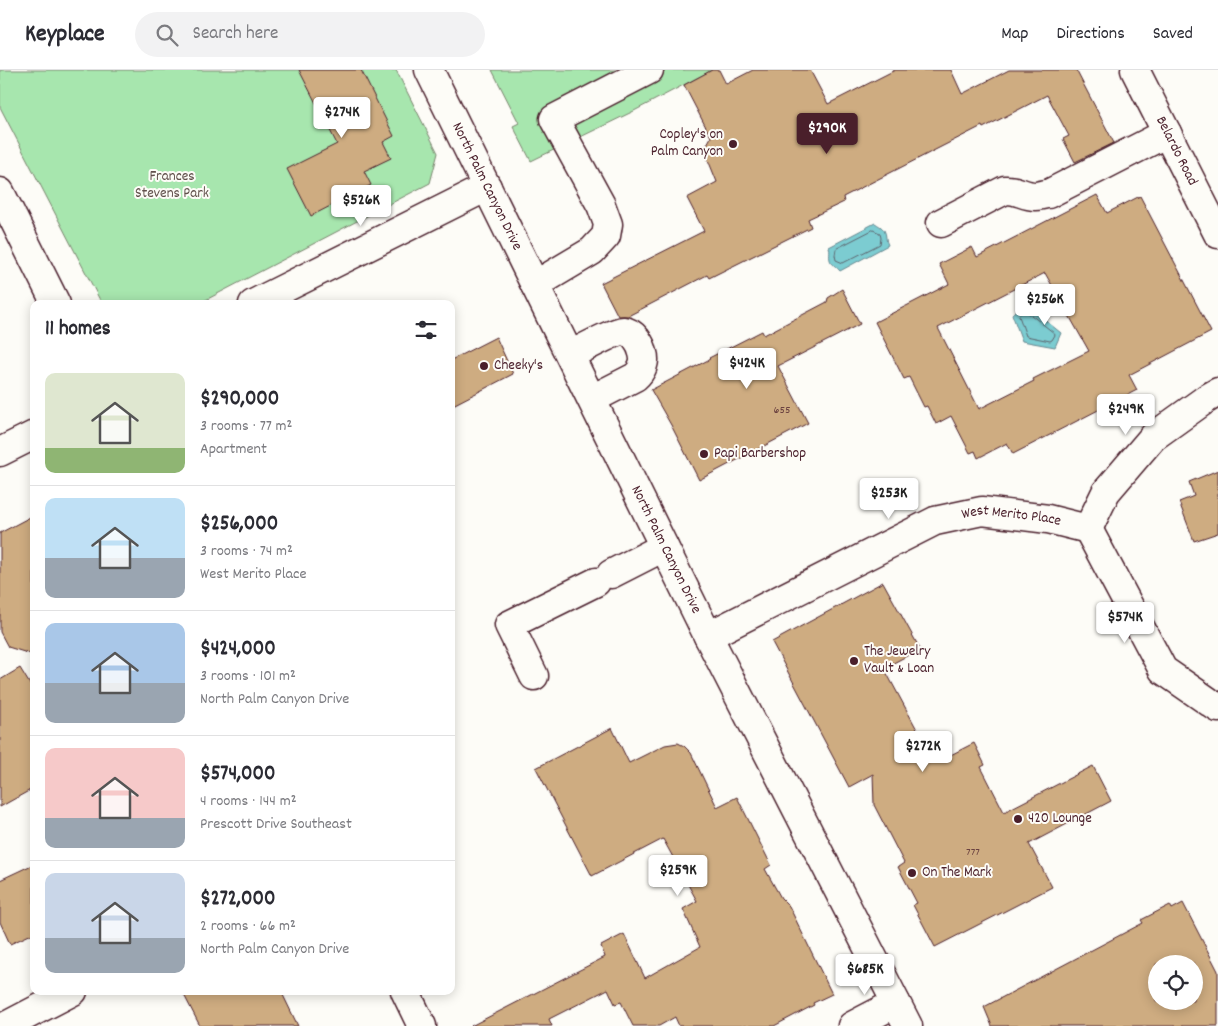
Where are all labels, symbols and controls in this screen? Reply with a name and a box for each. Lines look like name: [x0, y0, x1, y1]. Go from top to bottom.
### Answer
search box: [135, 12, 485, 57]
text: Keyplace: [25, 18, 105, 52]
icon: search: [153, 21, 181, 49]
text: Search here: [193, 21, 278, 48]
text: Map: [1001, 22, 1028, 47]
text: Directions: [1056, 22, 1125, 47]
text: Saved: [1153, 22, 1193, 47]
pin: $274K: [307, 97, 377, 139]
text: $274K: [324, 101, 360, 124]
pin: $290K: [792, 112, 862, 155]
street label: Belardo Road: [1149, 113, 1203, 190]
text: $290K: [808, 117, 846, 140]
street label: North Palm Canyon Drive: [446, 119, 528, 255]
place label: Copley's on Palm Canyon: [651, 124, 723, 163]
marker: Copley's on Palm Canyon: [727, 138, 739, 150]
park label: Frances Stevens Park: [135, 166, 209, 205]
pin: $526K: [326, 184, 396, 227]
text: $526K: [342, 189, 380, 212]
pin: $256K: [1010, 284, 1080, 326]
text: $256K: [1026, 288, 1064, 311]
text: 11 homes: [45, 315, 110, 345]
icon: filters: [412, 316, 440, 344]
pin: $424K: [712, 348, 782, 390]
text: $424K: [729, 352, 765, 375]
place label: Cheeky's: [494, 355, 543, 377]
marker: Cheeky's: [478, 360, 490, 372]
text: $290,000: [200, 385, 279, 415]
icon: home: [85, 393, 145, 453]
pin: $249K: [1091, 394, 1161, 436]
text: $249K: [1108, 398, 1144, 421]
house number: 655: [774, 402, 791, 419]
text: 3 rooms · 77 m²: [200, 415, 292, 438]
text: Apartment: [200, 438, 267, 461]
place label: Papi Barbershop: [714, 443, 806, 465]
marker: Papi Barbershop: [698, 448, 710, 460]
pin: $253K: [854, 478, 924, 520]
street label: North Palm Canyon Drive: [625, 482, 707, 618]
text: $253K: [870, 482, 908, 505]
street label: West Merito Place: [960, 500, 1064, 533]
text: $256,000: [200, 510, 278, 540]
icon: home: [85, 518, 145, 578]
text: 3 rooms · 74 m²: [200, 540, 293, 563]
text: West Merito Place: [200, 563, 307, 586]
pin: $574K: [1090, 602, 1160, 644]
text: $574K: [1107, 606, 1143, 629]
text: $424,000: [200, 635, 276, 665]
place label: The Jewelry Vault & Loan: [864, 641, 934, 680]
icon: home: [85, 643, 145, 703]
marker: The Jewelry Vault & Loan: [848, 655, 860, 667]
text: 3 rooms · 101 m²: [200, 665, 296, 688]
text: North Palm Canyon Drive: [200, 688, 349, 711]
pin: $272K: [888, 730, 958, 773]
text: $272K: [905, 735, 941, 758]
text: $574,000: [200, 760, 275, 790]
icon: home: [85, 768, 145, 828]
text: 4 rooms · 144 m²: [200, 790, 296, 813]
place label: 420 Lounge: [1028, 808, 1092, 830]
text: Prescott Drive Southeast: [200, 813, 352, 836]
marker: 420 Lounge: [1012, 813, 1024, 825]
house number: 777: [966, 844, 980, 861]
pin: $259K: [643, 854, 713, 897]
text: $259K: [659, 859, 697, 882]
place label: On The Mark: [922, 862, 991, 884]
marker: On The Mark: [906, 867, 918, 879]
text: $272,000: [200, 885, 275, 915]
icon: home: [85, 893, 145, 953]
text: 2 rooms · 66 m²: [200, 915, 296, 938]
text: North Palm Canyon Drive: [200, 938, 349, 961]
pin: $685K: [830, 954, 900, 996]
map controls: [1148, 955, 1203, 1010]
button: locate: [1148, 955, 1203, 1010]
text: $685K: [846, 958, 884, 981]

